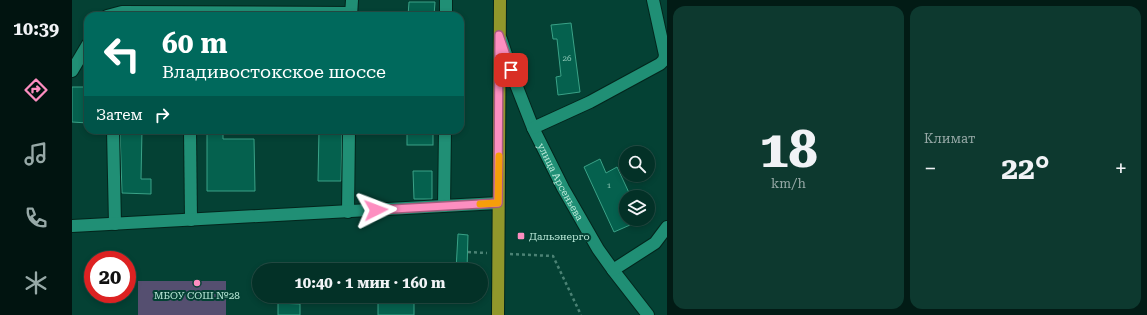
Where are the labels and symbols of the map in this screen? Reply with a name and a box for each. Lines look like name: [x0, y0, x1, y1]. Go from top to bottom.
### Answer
pin: [494, 53, 528, 87]
house number: 26: [563, 54, 572, 63]
street label: улица Арсеньева: [536, 141, 586, 223]
house number: 1: [607, 181, 612, 190]
position arrow: [355, 189, 397, 231]
marker: Дальэнерго: [516, 231, 526, 241]
place label: Дальэнерго: [529, 231, 590, 242]
speed limit sign: 20: [84, 251, 136, 303]
marker: МБОУ СОШ №28: [192, 278, 202, 288]
place label: МБОУ СОШ №28: [154, 290, 240, 301]

